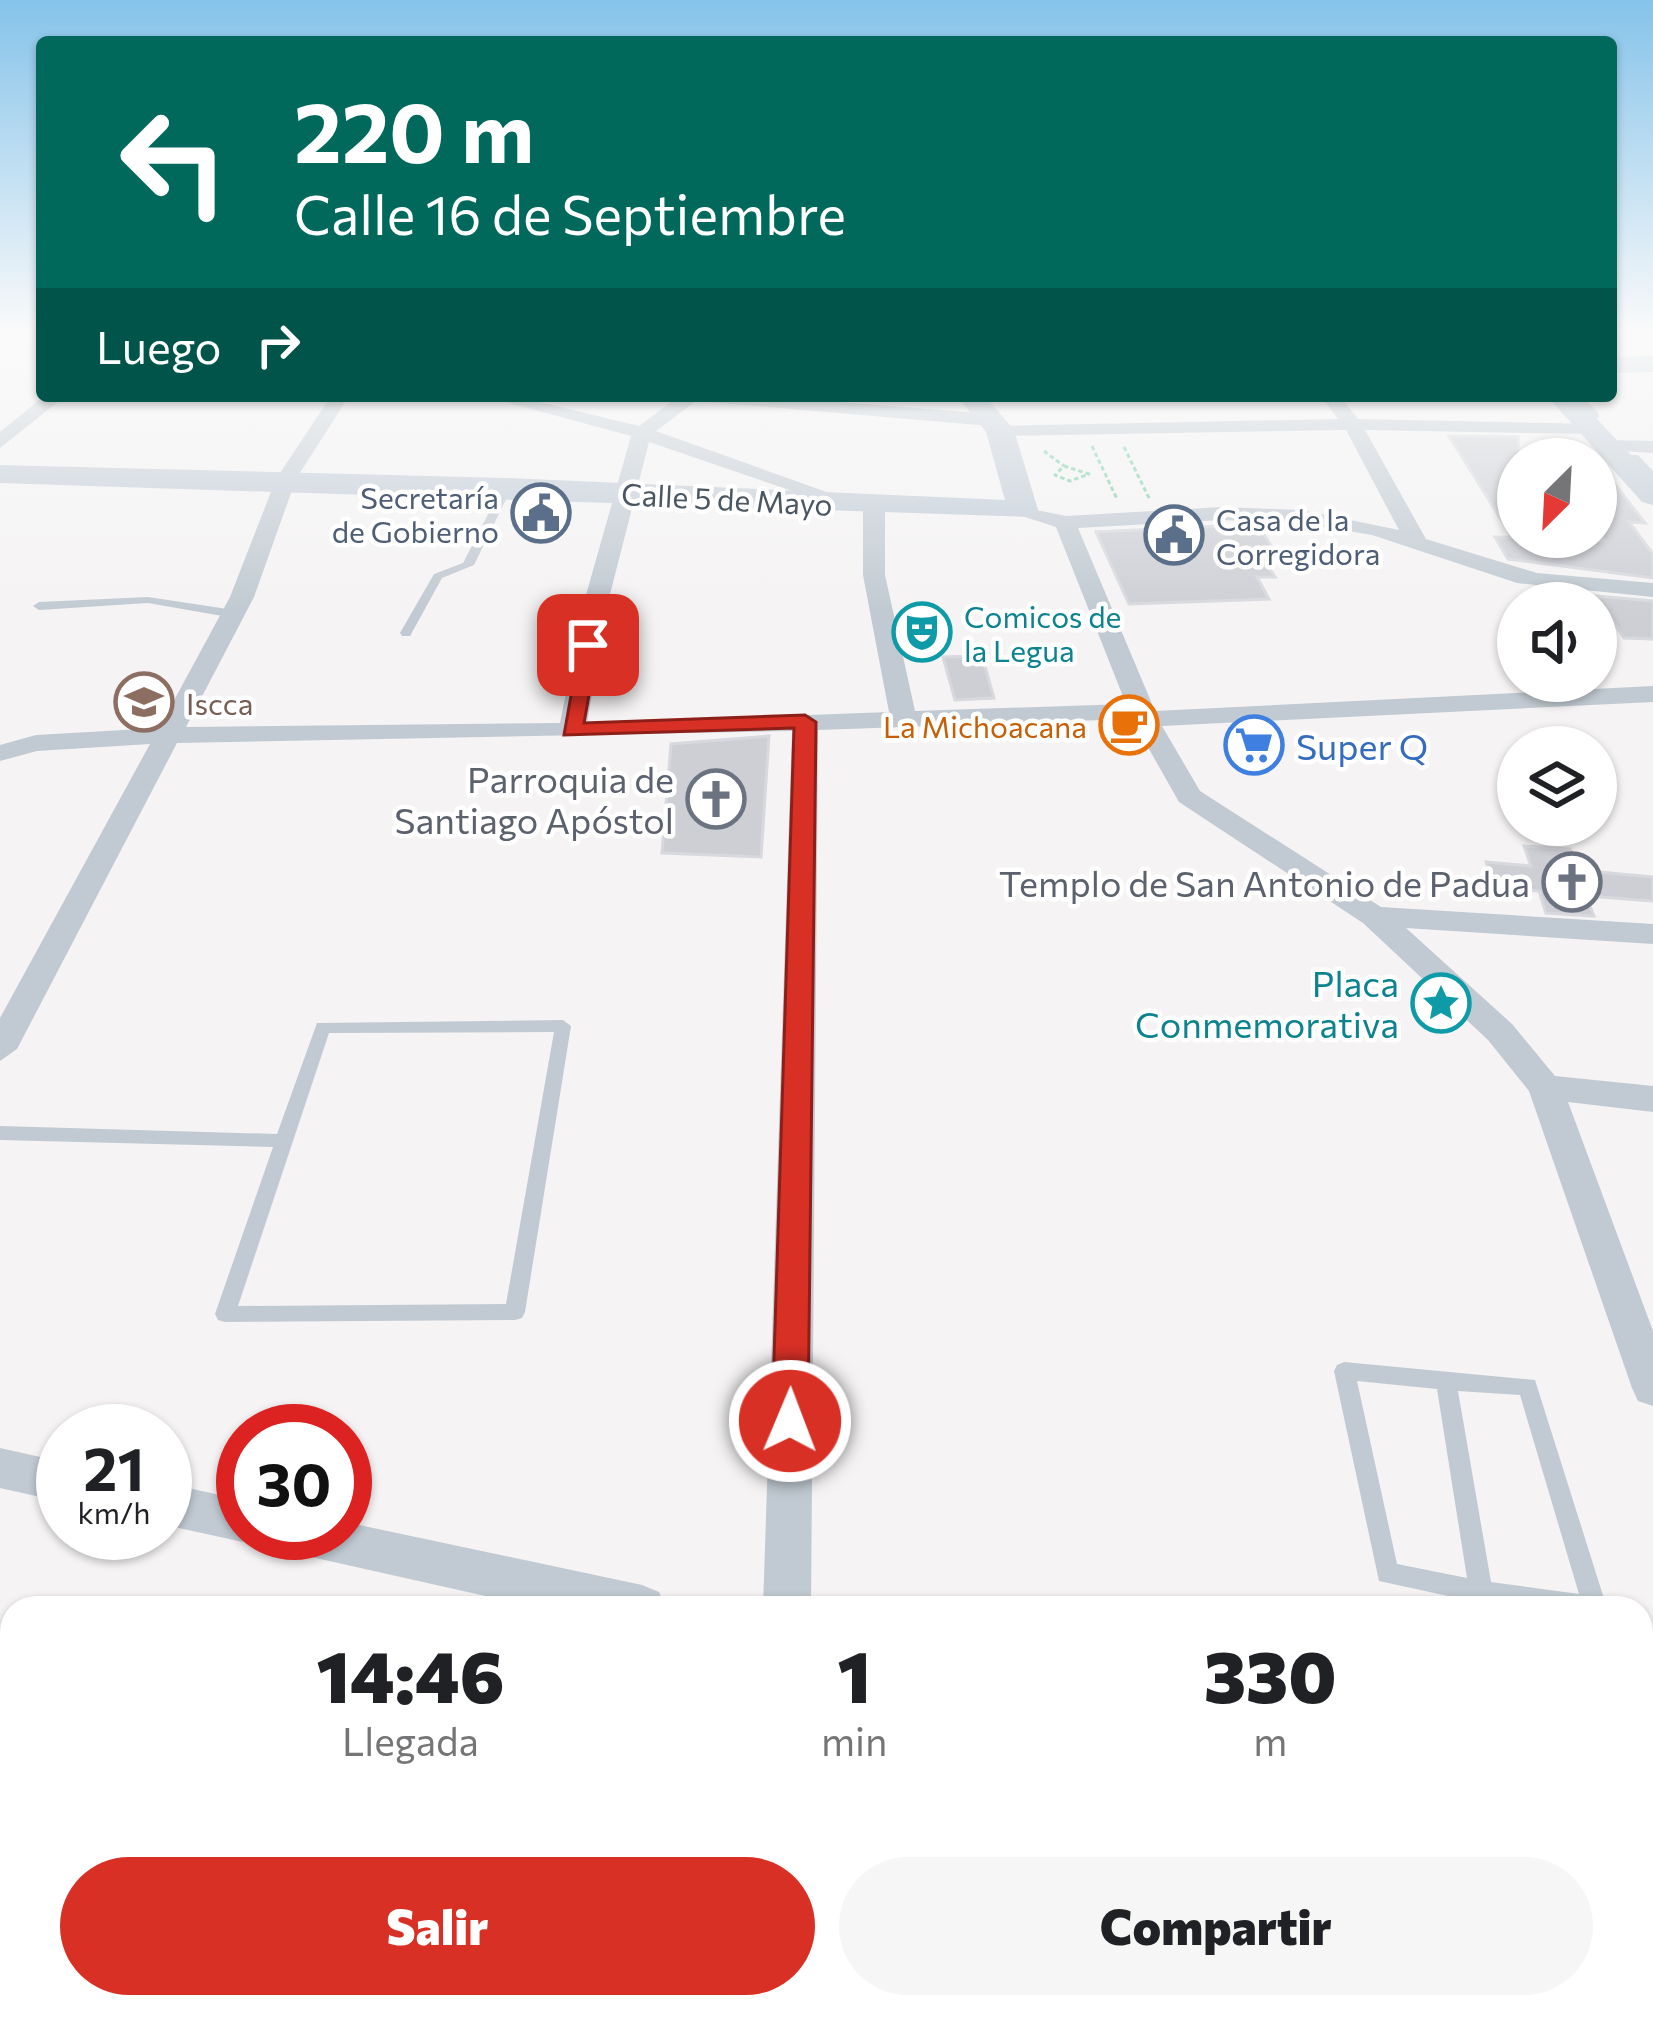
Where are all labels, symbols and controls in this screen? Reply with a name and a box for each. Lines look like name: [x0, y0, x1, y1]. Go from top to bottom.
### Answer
text: 220 m: [294, 78, 534, 180]
icon: left: [96, 84, 252, 240]
text: Calle 16 de Septiembre: [294, 180, 846, 246]
icon: right: [245, 312, 311, 378]
text: Luego: [96, 318, 221, 373]
north arrow: [1497, 438, 1617, 558]
map controls: [1497, 438, 1617, 846]
street label: Calle 5 de Mayo: [620, 474, 834, 522]
place label: Secretaría de Gobierno: [332, 478, 499, 549]
public building icon: Secretaría de Gobierno: [510, 482, 572, 544]
place label: Casa de la Corregidora: [1216, 500, 1380, 571]
public building icon: Casa de la Corregidora: [1143, 504, 1205, 566]
button: sound: [1497, 582, 1617, 702]
pin: [537, 594, 639, 696]
place label: Comicos de la Legua: [964, 597, 1121, 668]
theatre icon: Comicos de la Legua: [891, 601, 953, 663]
icon: arrive: [555, 612, 621, 678]
school or university icon: Iscca: [113, 671, 175, 733]
place label: Iscca: [186, 684, 253, 721]
cafe icon: La Michoacana: [1098, 694, 1160, 756]
place label: La Michoacana: [883, 707, 1087, 744]
supermarket icon: Super Q: [1223, 714, 1285, 776]
place label: Super Q: [1296, 723, 1428, 767]
button: layers: [1497, 726, 1617, 846]
place label: Parroquia de Santiago Apóstol: [394, 756, 674, 841]
church icon: Parroquia de Santiago Apóstol: [685, 768, 747, 830]
church icon: Templo de San Antonio de Padua: [1541, 851, 1603, 913]
place label: Templo de San Antonio de Padua: [999, 860, 1530, 904]
place label: Placa Conmemorativa: [1135, 960, 1399, 1045]
place icon: Placa Conmemorativa: [1410, 972, 1472, 1034]
position arrow: [727, 1358, 853, 1484]
speed limit sign: 30: [216, 1404, 372, 1560]
text: 21: [83, 1430, 145, 1503]
text: km/h: [78, 1493, 150, 1530]
text: 14:46: [316, 1630, 505, 1718]
text: 1: [837, 1630, 871, 1718]
text: 330: [1204, 1630, 1337, 1718]
text: Llegada: [342, 1716, 479, 1764]
text: min: [821, 1716, 887, 1764]
text: m: [1253, 1716, 1287, 1764]
button: Salir: [60, 1857, 815, 1995]
button: Compartir: [839, 1857, 1593, 1995]

